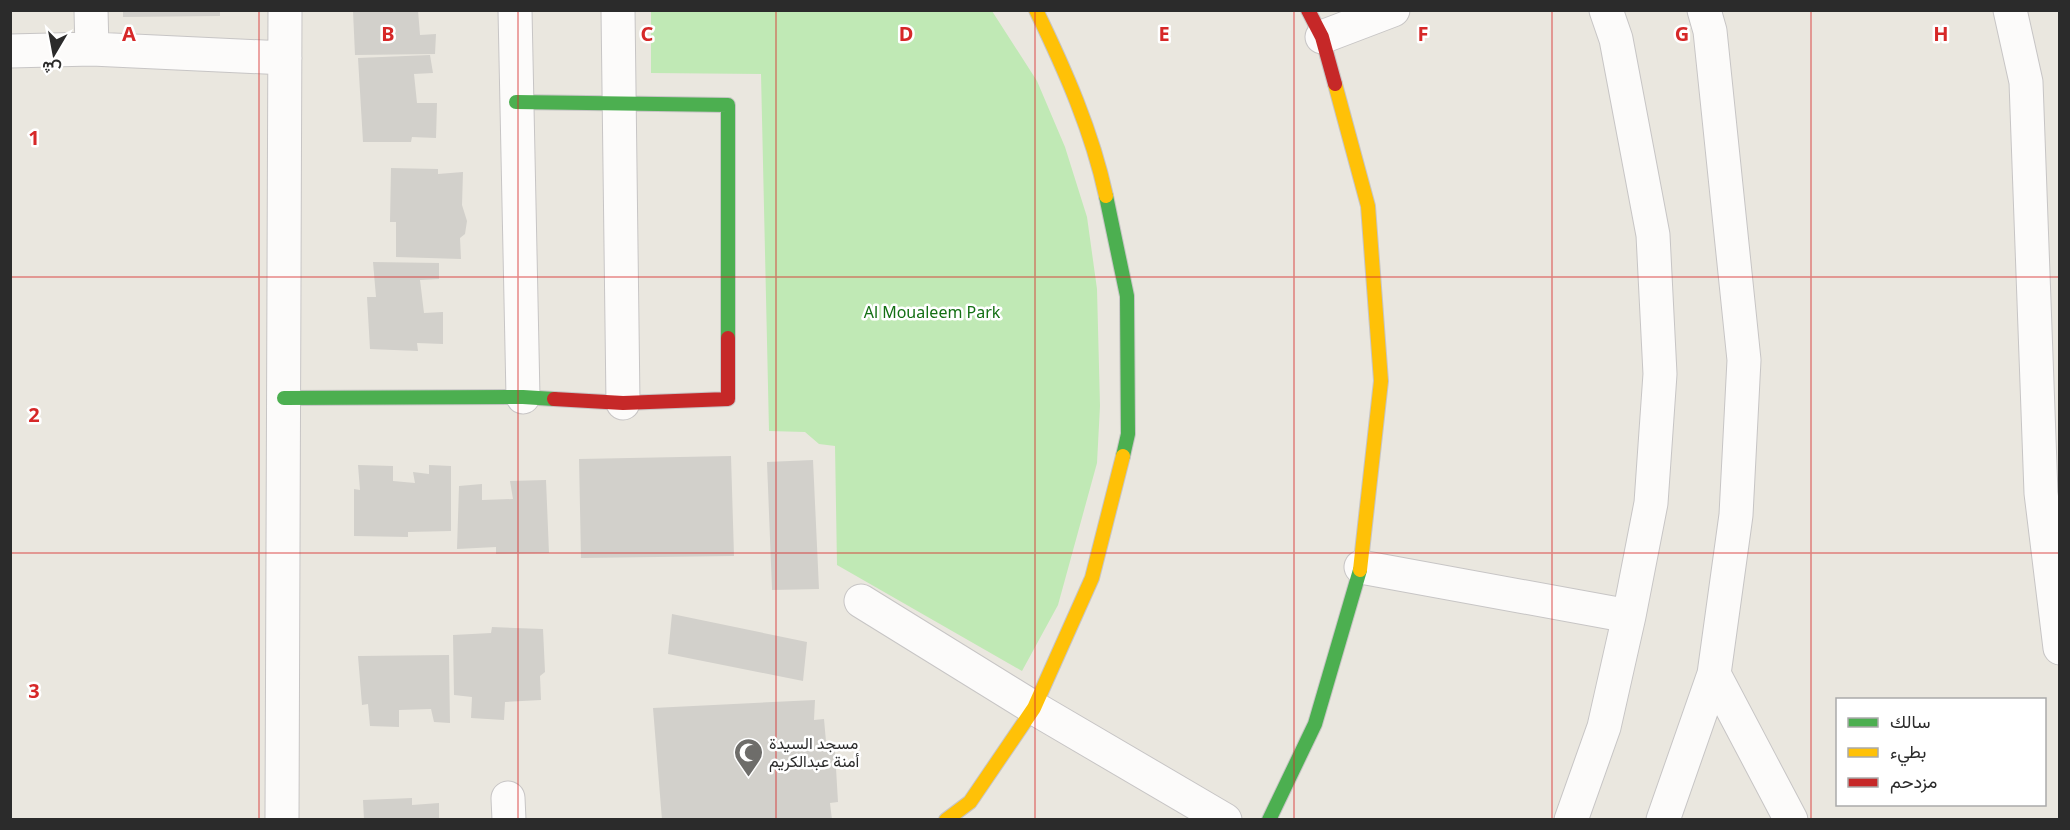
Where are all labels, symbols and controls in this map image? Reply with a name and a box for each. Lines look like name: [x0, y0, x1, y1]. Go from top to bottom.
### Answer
text: A: [122, 20, 136, 47]
text: B: [381, 20, 395, 47]
text: C: [641, 20, 654, 47]
text: D: [899, 20, 913, 47]
text: E: [1158, 20, 1170, 47]
text: F: [1418, 20, 1428, 47]
text: G: [1675, 20, 1689, 47]
text: H: [1933, 20, 1949, 47]
north arrow: [24, 24, 84, 84]
text: ش: [40, 56, 63, 81]
text: 1: [28, 124, 40, 151]
park label: Al Moualeem Park: [864, 301, 1001, 323]
text: 2: [28, 401, 40, 428]
text: 3: [28, 677, 40, 704]
legend: [1836, 698, 2046, 806]
text: سالك: [1890, 709, 1930, 733]
place label: مسجد السيدة أمنة عبدالكريم: [769, 732, 860, 772]
mosque icon: مسجد السيدة أمنة عبدالكريم: [732, 736, 764, 778]
text: بطيء: [1890, 739, 1926, 767]
text: مزدحم: [1890, 769, 1937, 794]

